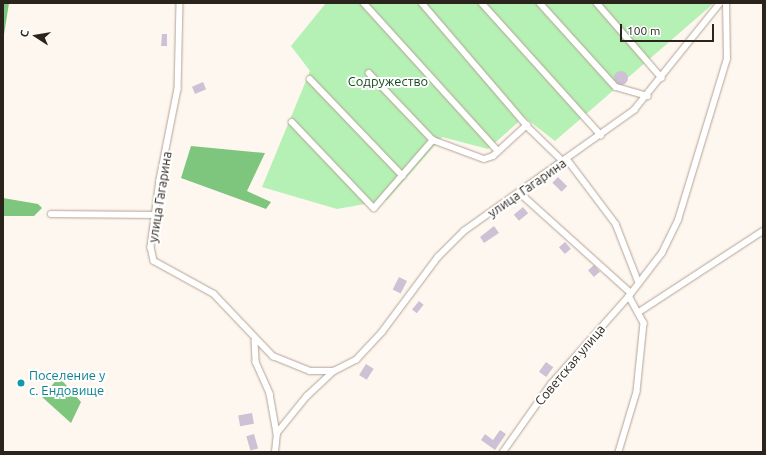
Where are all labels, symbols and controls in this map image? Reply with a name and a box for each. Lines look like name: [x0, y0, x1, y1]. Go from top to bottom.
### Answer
north arrow: [16, 16, 56, 56]
scale bar: [622, 16, 716, 42]
text: 100 m: [627, 24, 660, 37]
text: С: [18, 29, 31, 38]
park label: Содружество: [348, 73, 428, 89]
street label: улица Гагарина: [145, 150, 175, 244]
street label: улица Гагарина: [485, 155, 569, 221]
street label: Советская улица: [532, 321, 608, 409]
place label: Поселение у с. Ендовище: [29, 368, 105, 399]
marker: Поселение у с. Ендовище: [16, 378, 26, 388]

